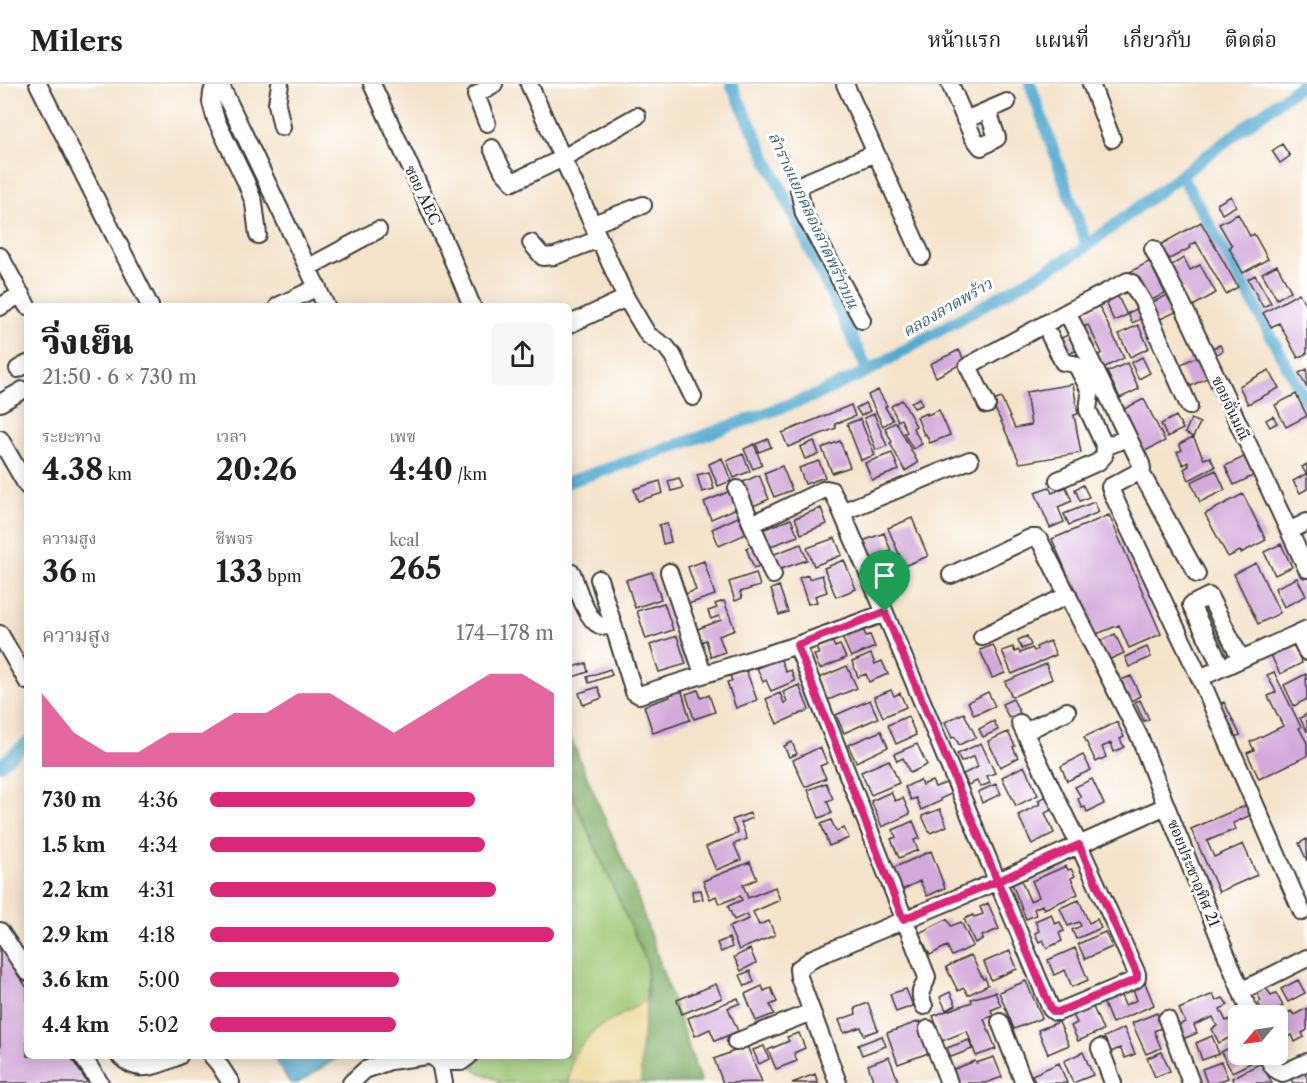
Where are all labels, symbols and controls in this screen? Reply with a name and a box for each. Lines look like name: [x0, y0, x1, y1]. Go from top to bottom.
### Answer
text: Milers: [30, 24, 123, 58]
text: หน้าแรก: [928, 27, 1001, 52]
text: แผนที่: [1034, 27, 1089, 52]
text: เกี่ยวกับ: [1122, 27, 1192, 52]
text: ติดต่อ: [1225, 27, 1277, 52]
water label: ลำรางแยกคลองลาดพร้าวบน: [764, 129, 864, 312]
street label: ซอย AEC: [401, 162, 445, 228]
water label: คลองลาดพร้าว: [899, 273, 996, 341]
text: วิ่งเย็น: [42, 322, 134, 363]
button: share: [491, 323, 554, 386]
text: 21:50 · 6 × 730 m: [42, 365, 197, 389]
street label: ซอยจั่นมณี: [1208, 372, 1255, 443]
text: ระยะทาง: [42, 426, 101, 446]
text: เวลา: [216, 426, 247, 446]
text: เพซ: [389, 426, 416, 446]
text: 4.38: [42, 451, 104, 488]
text: 20:26: [216, 451, 297, 488]
text: 4:40: [389, 451, 453, 488]
text: km: [104, 464, 132, 484]
text: /km: [453, 464, 487, 484]
text: ความสูง: [42, 528, 97, 548]
text: ชีพจร: [216, 528, 254, 548]
text: kcal: [389, 530, 420, 550]
text: 265: [389, 550, 442, 587]
pin: [859, 550, 910, 612]
text: 36: [42, 553, 77, 590]
text: 133: [216, 553, 263, 590]
icon: arrive: [868, 559, 901, 592]
text: m: [77, 566, 96, 586]
text: bpm: [263, 566, 302, 586]
text: 174–178 m: [456, 621, 554, 645]
text: ความสูง: [42, 623, 110, 647]
text: 730 m: [42, 788, 101, 812]
text: 4:36: [138, 788, 178, 812]
street label: ซอยประชาอุทิศ 21: [1162, 816, 1224, 931]
text: 1.5 km: [42, 833, 106, 857]
text: 4:34: [138, 833, 178, 857]
text: 2.2 km: [42, 878, 109, 902]
text: 4:31: [138, 878, 175, 902]
text: 2.9 km: [42, 923, 109, 947]
text: 4:18: [138, 923, 175, 947]
text: 3.6 km: [42, 968, 109, 992]
text: 5:00: [138, 968, 180, 992]
north arrow: [1228, 1005, 1288, 1065]
map controls: [1228, 1005, 1288, 1065]
text: 4.4 km: [42, 1013, 109, 1037]
text: 5:02: [138, 1013, 179, 1037]

